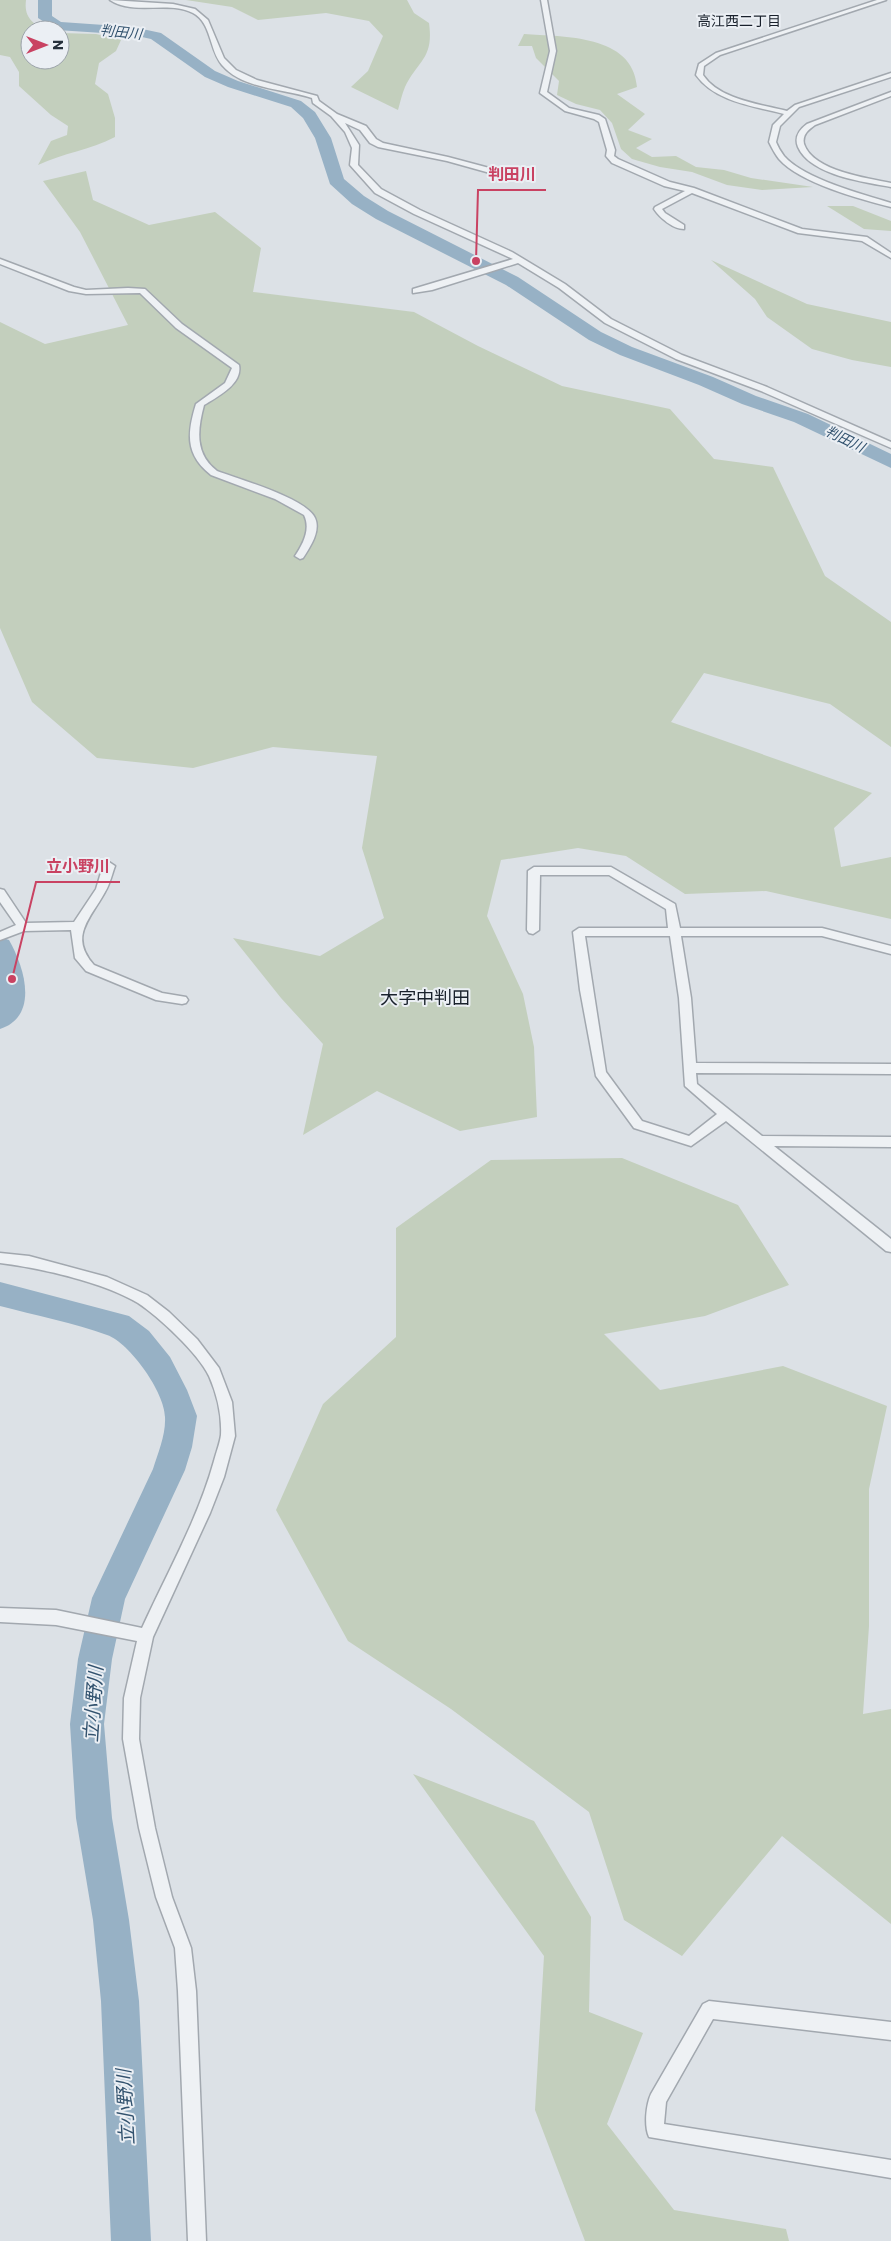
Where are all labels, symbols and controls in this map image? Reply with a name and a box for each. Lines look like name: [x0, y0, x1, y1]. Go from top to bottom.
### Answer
district label: 高江西二丁目: [697, 12, 781, 29]
north arrow: [20, 20, 70, 70]
water label: 判田川: [99, 21, 145, 42]
text: N: [50, 40, 67, 50]
callout: 判田川: [478, 159, 546, 190]
text: 判田川: [488, 164, 536, 183]
water label: 判田川: [823, 422, 870, 456]
callout: 立小野川: [36, 851, 120, 882]
text: 立小野川: [46, 856, 110, 875]
district label: 大字中判田: [380, 986, 470, 1008]
water label: 立小野川: [78, 1663, 107, 1743]
water label: 立小野川: [111, 2066, 138, 2146]

